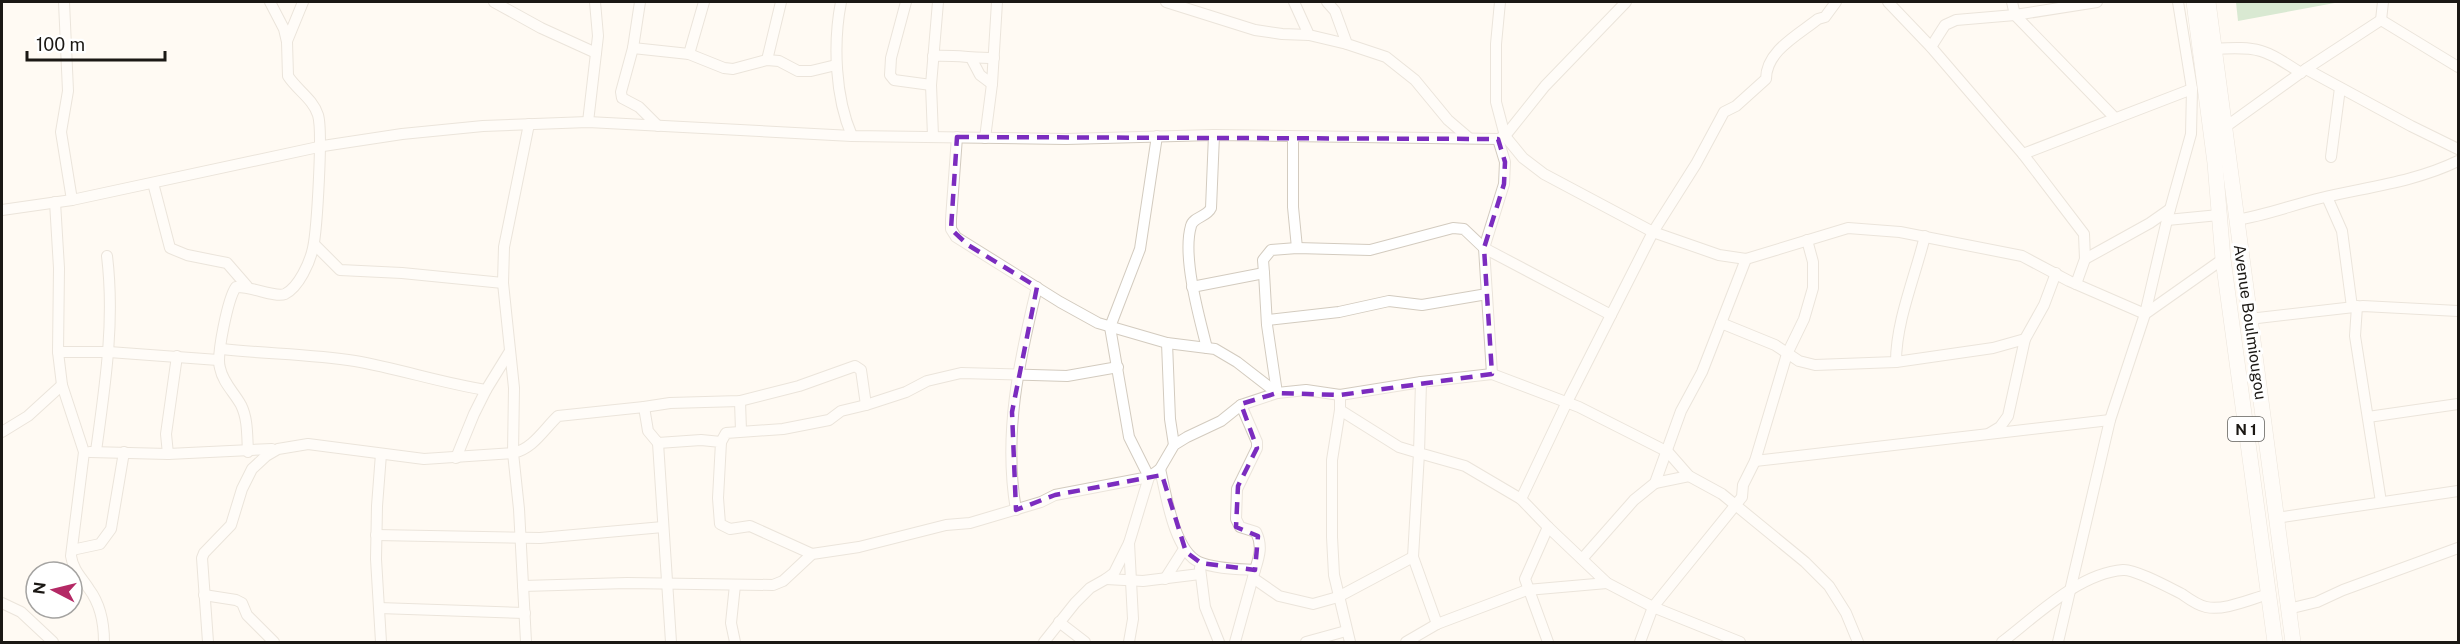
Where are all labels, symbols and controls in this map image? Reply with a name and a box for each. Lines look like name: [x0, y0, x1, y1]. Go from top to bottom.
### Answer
scale bar: [27, 24, 165, 62]
text: 100 m: [36, 34, 85, 55]
street label: Avenue Boulmiougou: [2230, 243, 2270, 401]
road number: N 1: [2228, 417, 2264, 441]
north arrow: [24, 560, 84, 620]
text: N: [29, 581, 50, 596]

